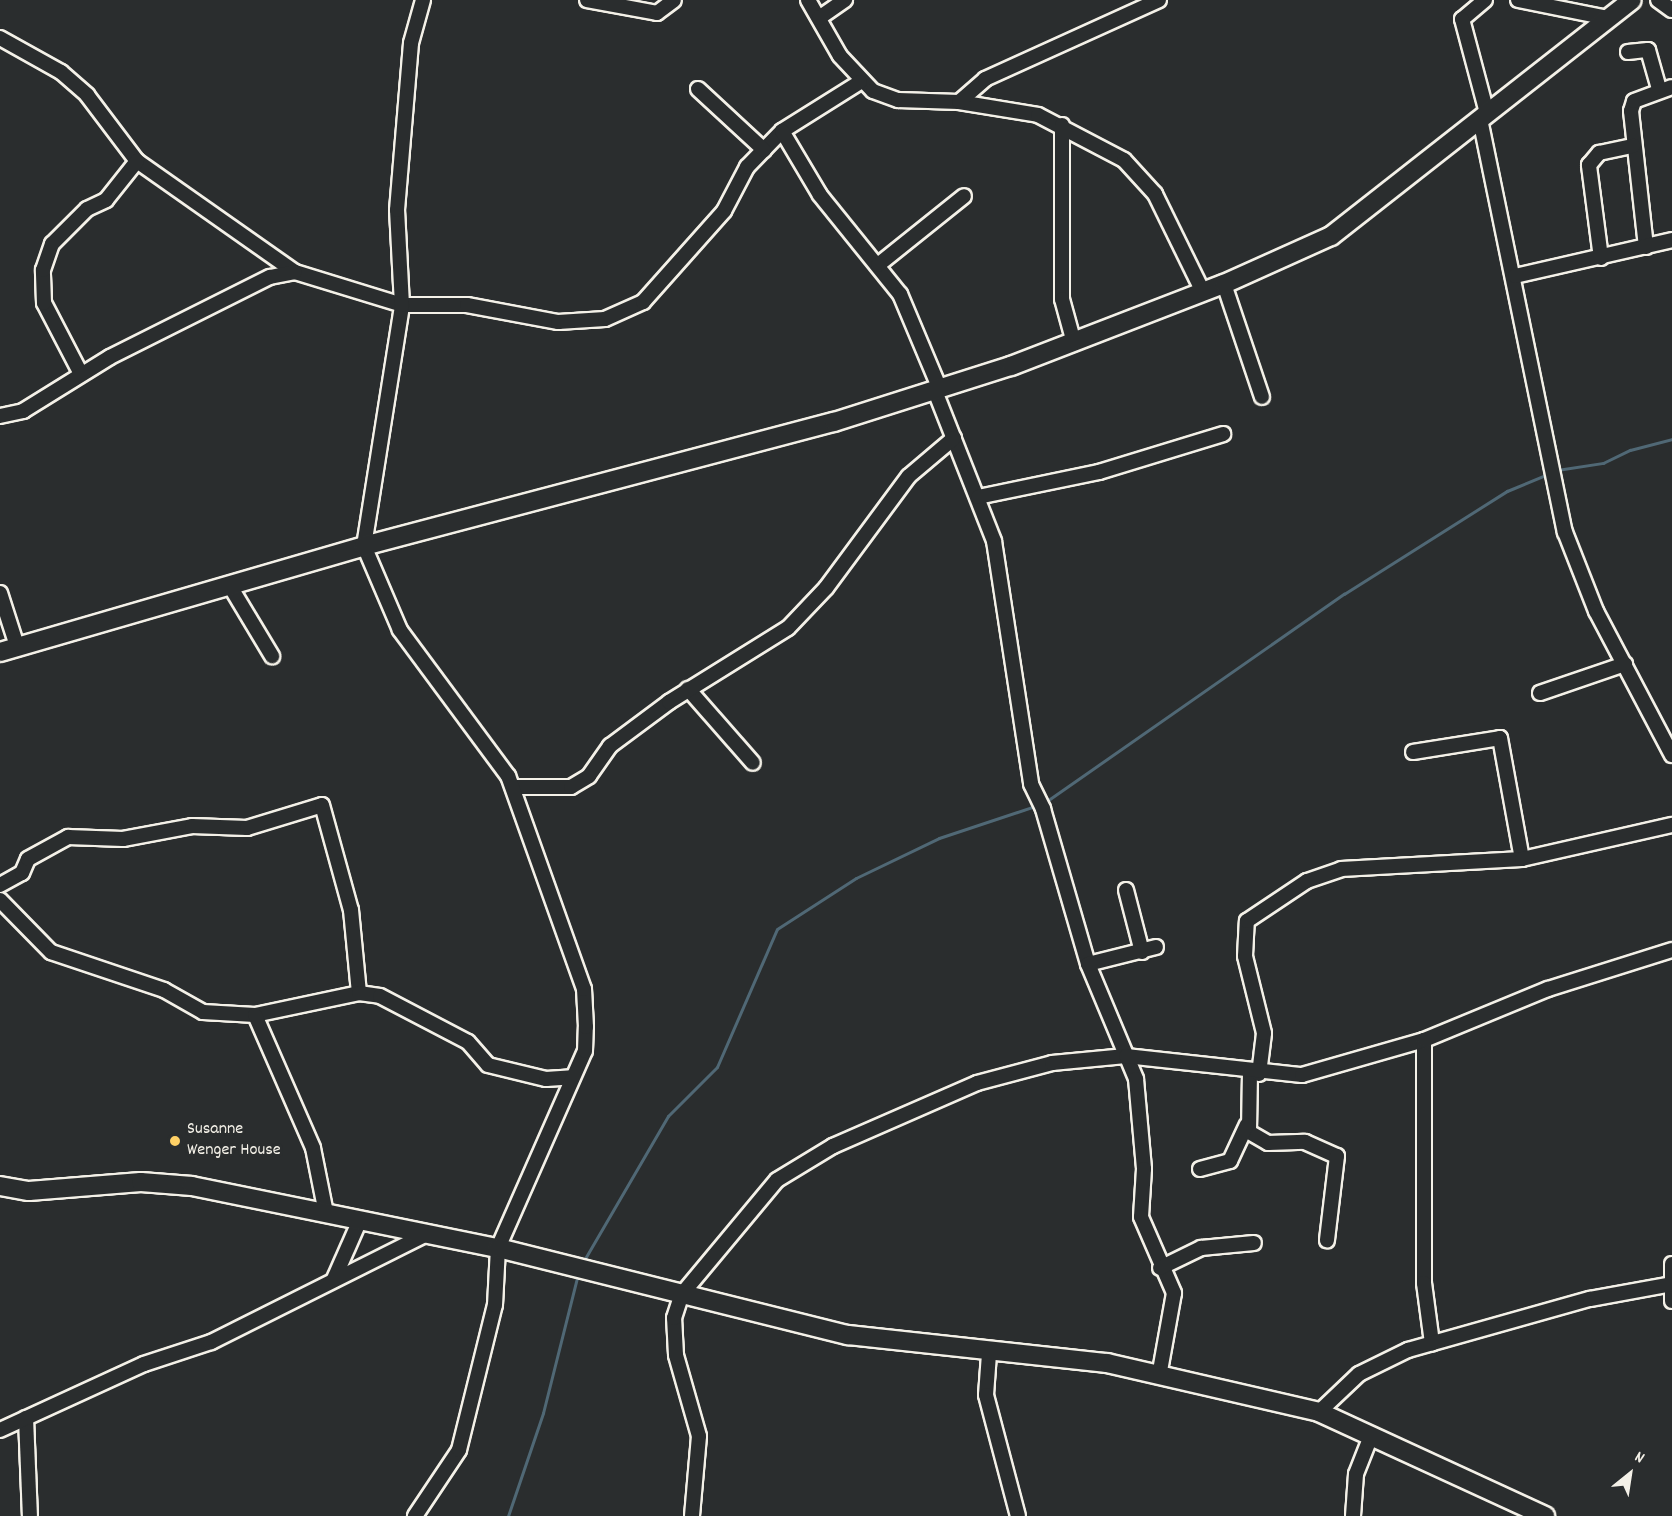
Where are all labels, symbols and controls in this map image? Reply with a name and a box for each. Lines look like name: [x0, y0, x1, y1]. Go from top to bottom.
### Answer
place label: Susanne Wenger House: [187, 1120, 281, 1162]
marker: Susanne Wenger House: [168, 1134, 182, 1148]
north arrow: [1600, 1444, 1660, 1504]
text: N: [1630, 1446, 1648, 1470]

